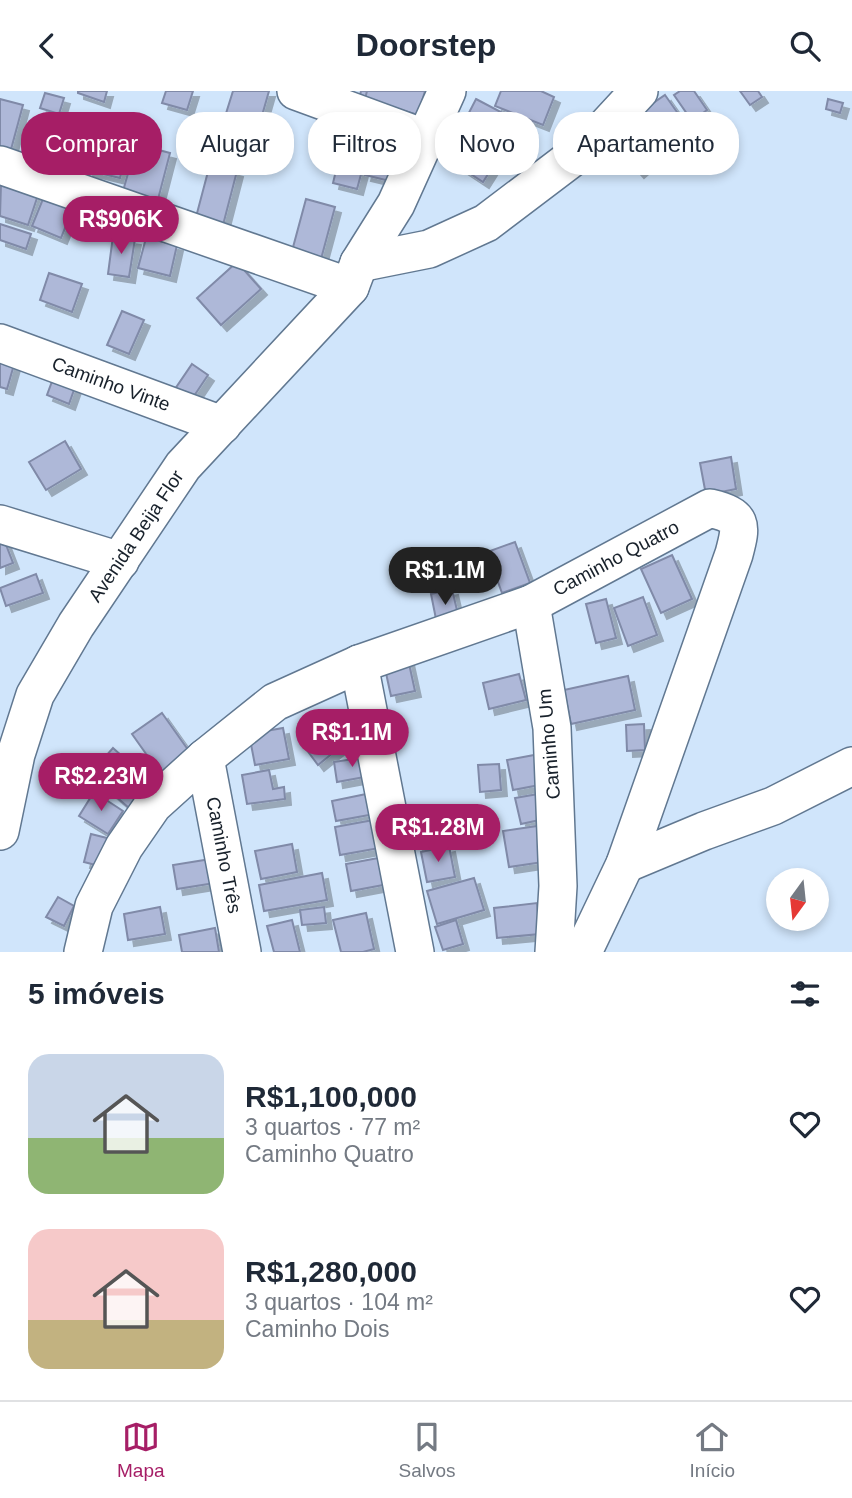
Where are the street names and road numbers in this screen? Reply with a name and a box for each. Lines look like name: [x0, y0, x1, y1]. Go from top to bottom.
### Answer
street label: Caminho Vinte: [49, 353, 173, 415]
street label: Avenida Beija Flor: [84, 466, 188, 606]
street label: Caminho Quatro: [550, 516, 682, 600]
street label: Caminho Um: [534, 688, 564, 800]
street label: Caminho Três: [202, 795, 246, 915]

